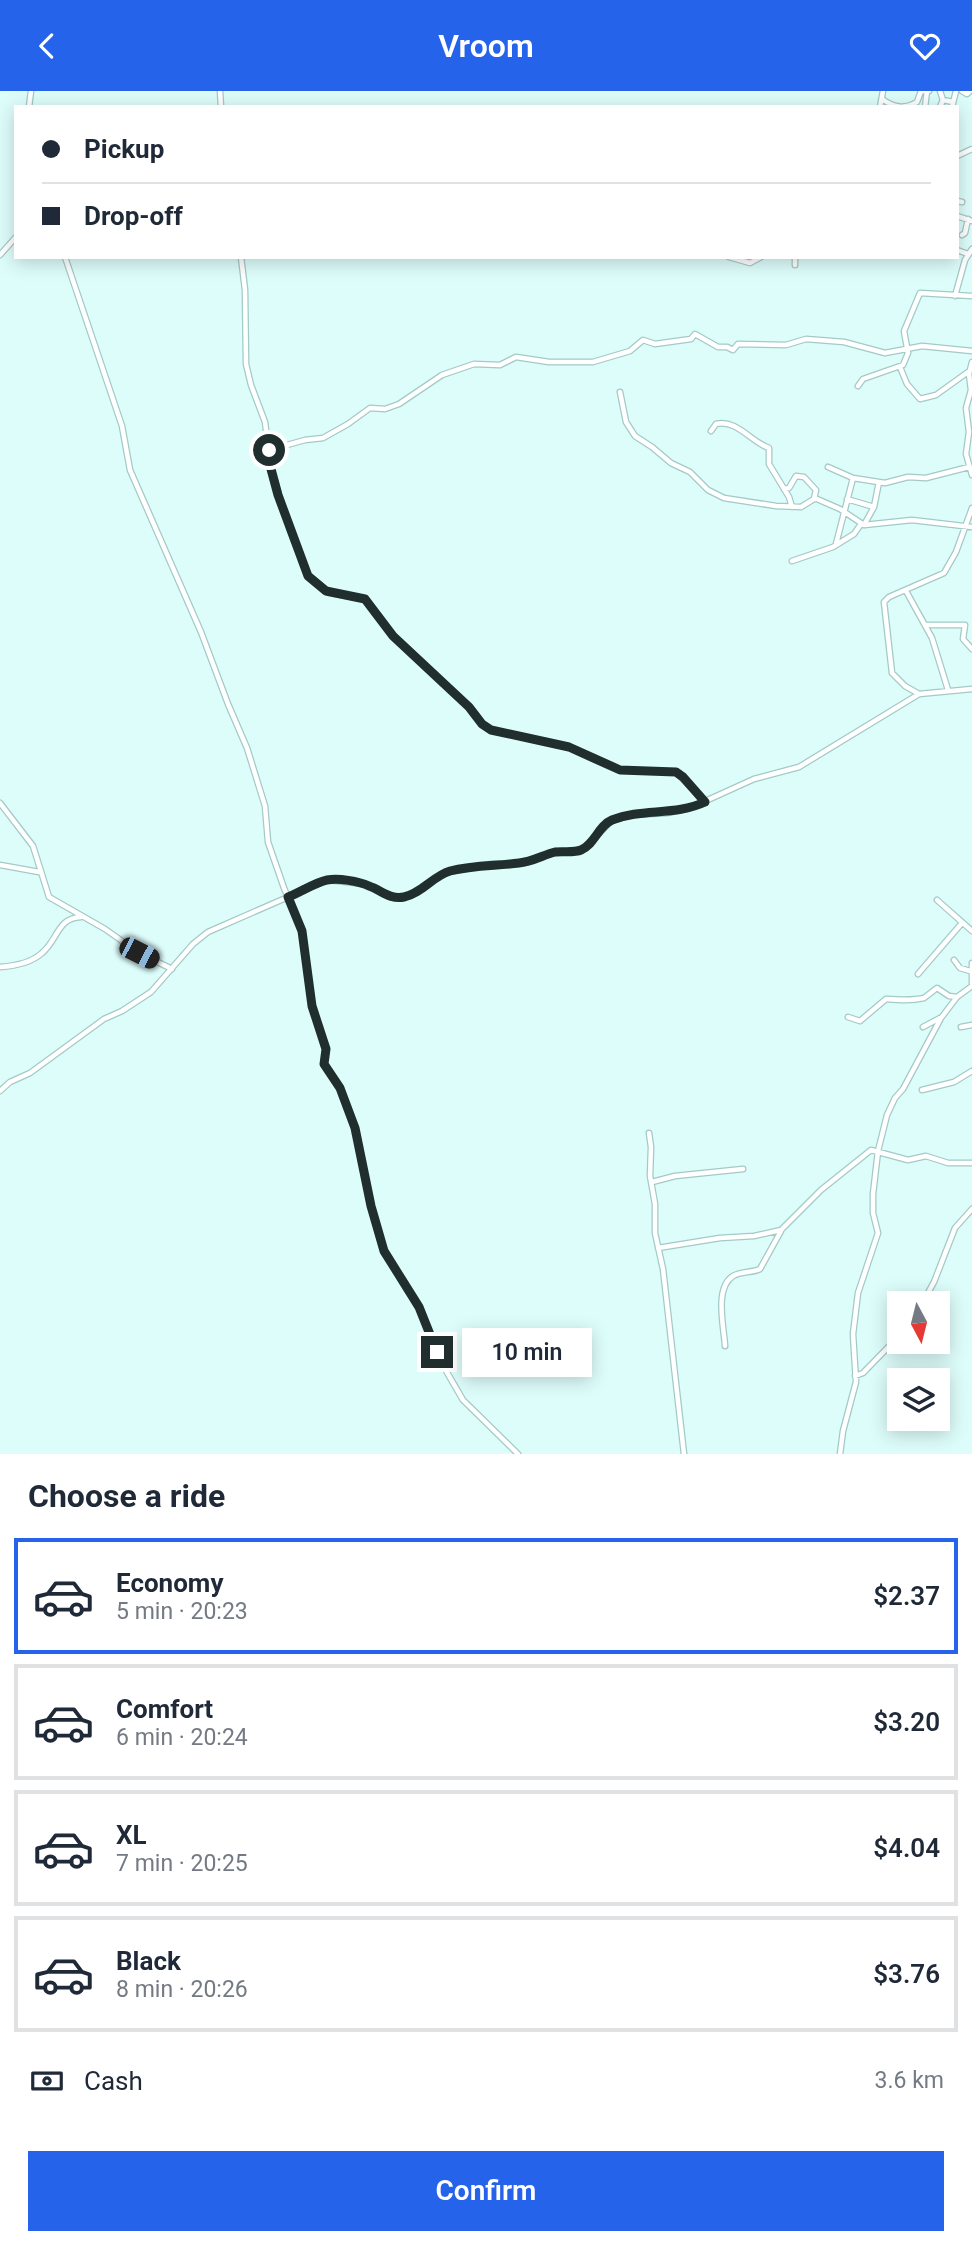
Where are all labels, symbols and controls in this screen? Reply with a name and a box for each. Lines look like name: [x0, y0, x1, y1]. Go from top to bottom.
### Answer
icon: back: [28, 27, 66, 65]
text: Vroom: [438, 27, 534, 65]
icon: heart: [906, 27, 944, 65]
text: Pickup: [84, 134, 164, 164]
text: Drop-off: [84, 201, 183, 231]
route start: [253, 434, 285, 466]
car: [116, 934, 163, 972]
north arrow: [887, 1291, 950, 1355]
map controls: [887, 1291, 950, 1431]
callout: 10 min: [462, 1327, 591, 1377]
route end: [421, 1336, 453, 1368]
text: 10 min: [492, 1339, 562, 1366]
button: layers: [887, 1368, 950, 1431]
text: Choose a ride: [28, 1477, 225, 1515]
icon: car: [32, 1565, 95, 1628]
text: Economy: [116, 1568, 223, 1598]
text: $2.37: [873, 1581, 940, 1611]
text: 5 min · 20:23: [116, 1598, 248, 1625]
icon: car: [32, 1691, 95, 1754]
text: Comfort: [116, 1694, 213, 1724]
text: $3.20: [873, 1707, 940, 1737]
text: 6 min · 20:24: [116, 1724, 248, 1751]
icon: car: [32, 1817, 95, 1880]
text: XL: [116, 1820, 147, 1850]
text: $4.04: [873, 1833, 940, 1863]
text: 7 min · 20:25: [116, 1850, 248, 1877]
icon: car: [32, 1943, 95, 2006]
text: Black: [116, 1946, 181, 1976]
text: $3.76: [873, 1959, 940, 1989]
text: 8 min · 20:26: [116, 1976, 248, 2003]
icon: cash: [28, 2062, 66, 2100]
text: Cash: [84, 2066, 143, 2096]
text: 3.6 km: [875, 2067, 944, 2094]
button: Confirm: [28, 2151, 944, 2231]

